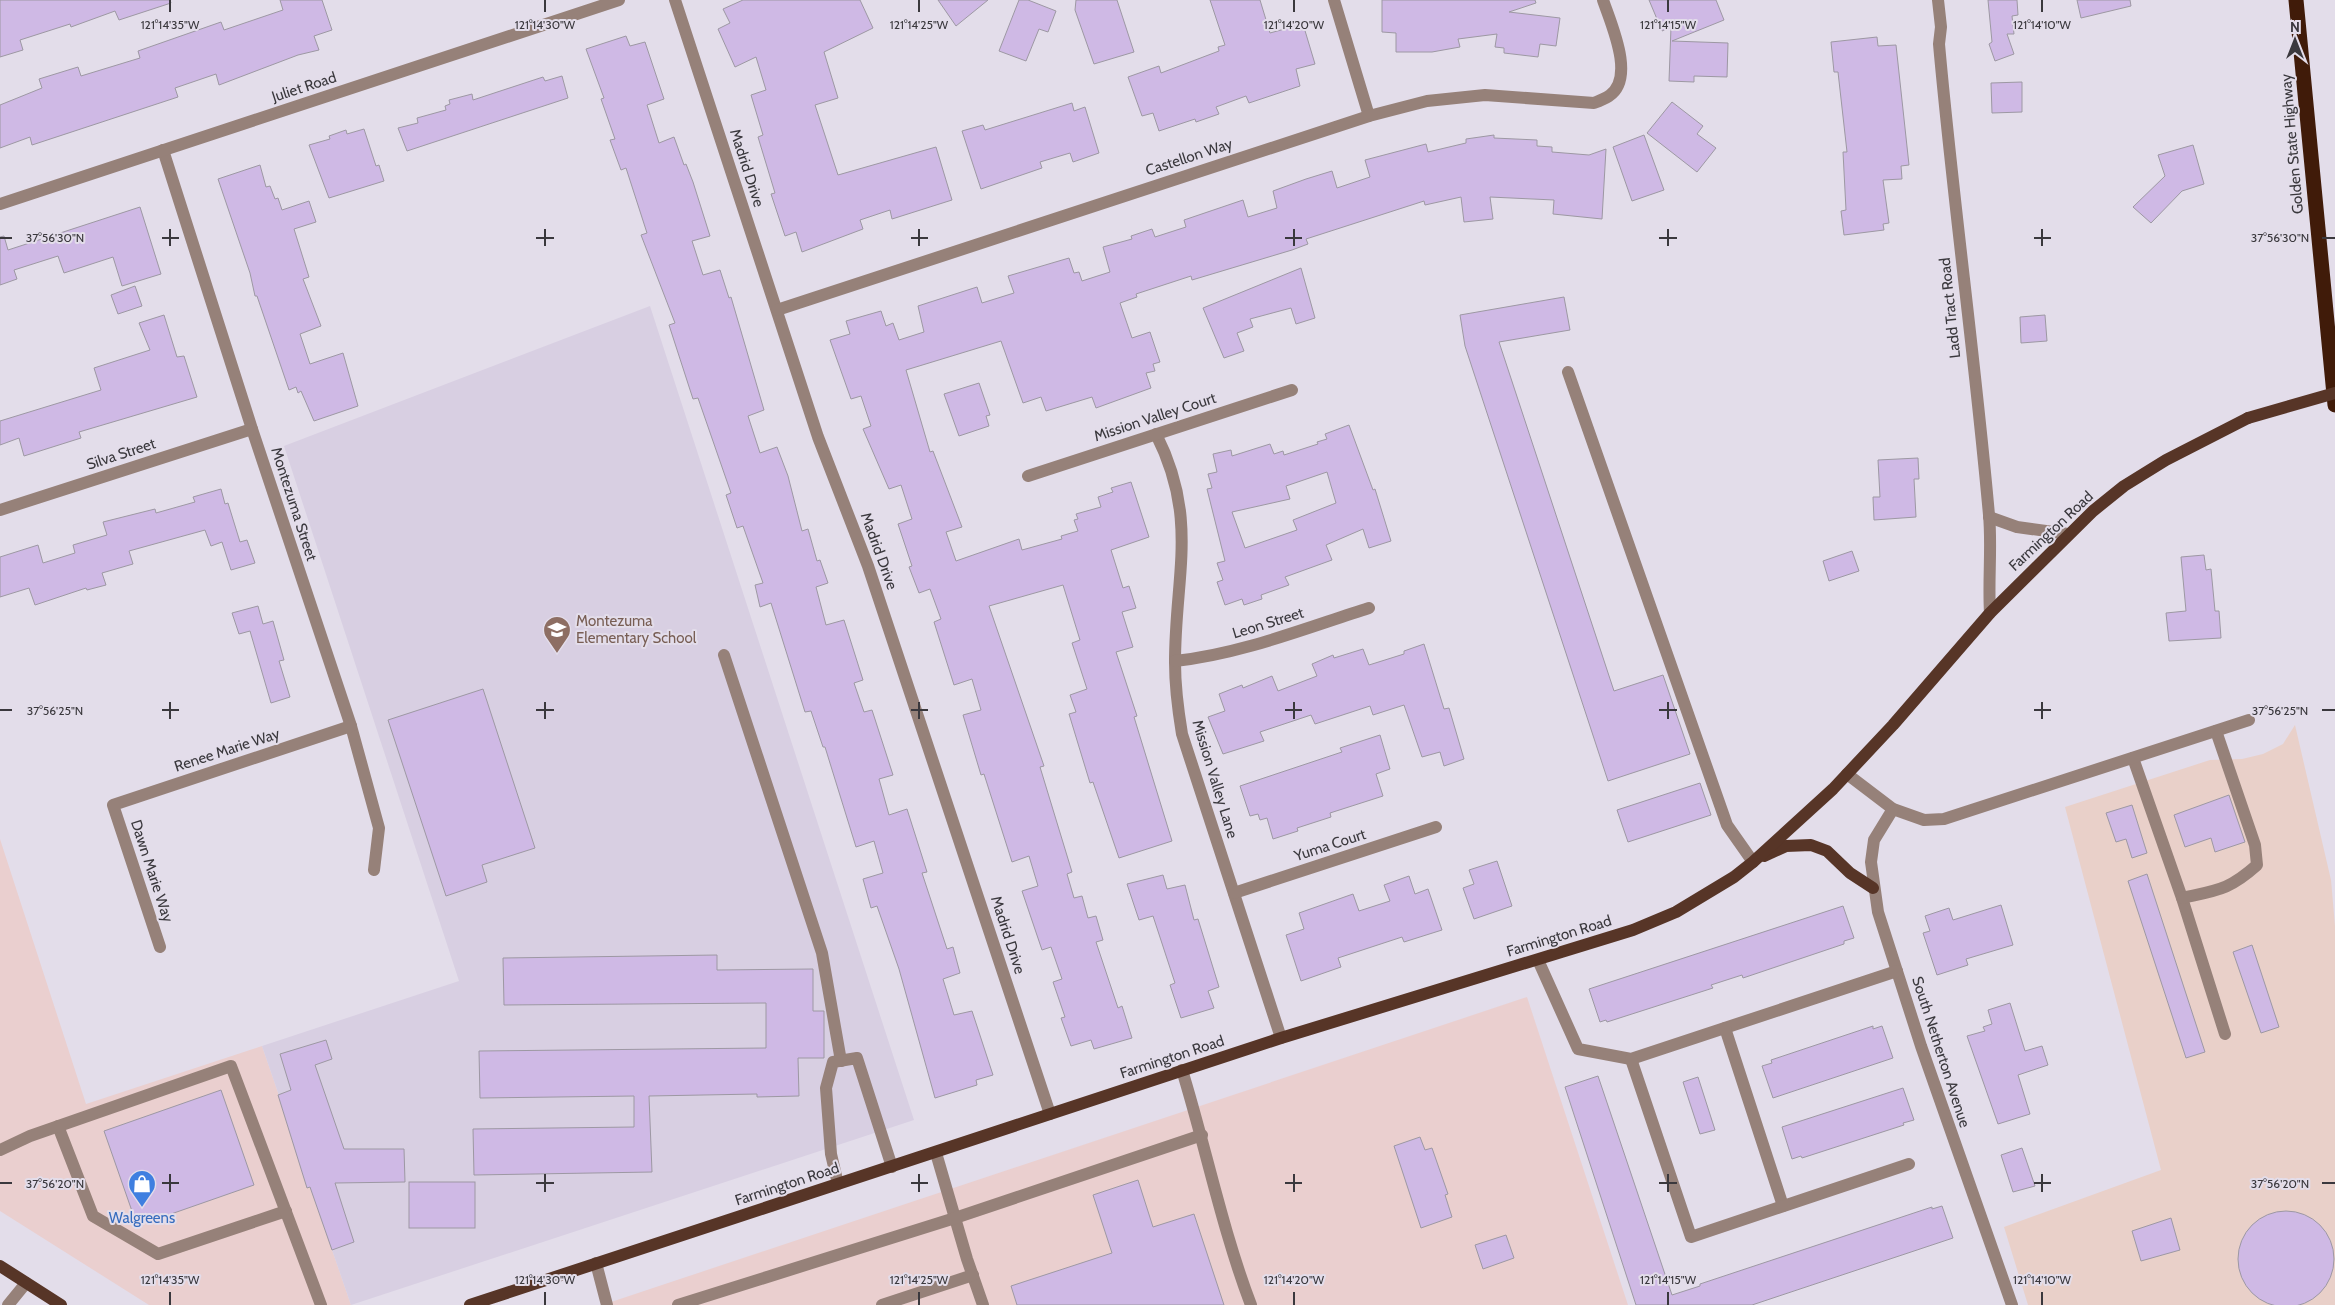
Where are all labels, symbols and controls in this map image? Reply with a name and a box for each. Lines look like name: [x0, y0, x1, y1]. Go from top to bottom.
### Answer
north arrow: [2270, 15, 2320, 65]
text: 121°14'35"W: [141, 17, 200, 32]
text: 121°14'30"W: [515, 17, 576, 32]
text: 121°14'25"W: [890, 17, 949, 32]
text: 121°14'20"W: [1264, 17, 1325, 32]
text: 121°14'15"W: [1640, 17, 1697, 32]
text: 121°14'10"W: [2013, 17, 2072, 32]
text: N: [2290, 18, 2300, 36]
street label: Juliet Road: [268, 68, 339, 106]
street label: Golden State Highway: [2277, 73, 2307, 215]
street label: Madrid Drive: [726, 127, 768, 210]
street label: Castellon Way: [1143, 134, 1235, 180]
text: 37°56'30"N: [26, 230, 84, 245]
text: 37°56'30"N: [2251, 230, 2309, 245]
street label: Ladd Tract Road: [1936, 257, 1964, 359]
street label: Mission Valley Court: [1092, 389, 1218, 445]
street label: Silva Street: [84, 434, 158, 474]
street label: Montezuma Street: [267, 445, 321, 563]
street label: Farmington Road: [2005, 487, 2097, 575]
street label: Madrid Drive: [857, 510, 901, 592]
street label: Leon Street: [1230, 604, 1306, 642]
place label: Montezuma Elementary School: [576, 612, 697, 647]
school or university icon: Montezuma Elementary School: [542, 615, 572, 654]
text: 37°56'25"N: [27, 703, 83, 718]
text: 37°56'25"N: [2252, 703, 2308, 718]
street label: Mission Valley Lane: [1188, 718, 1242, 841]
street label: Renee Marie Way: [172, 724, 282, 776]
street label: Dawn Marie Way: [127, 817, 177, 925]
street label: Yuma Court: [1291, 825, 1368, 865]
street label: Madrid Drive: [987, 894, 1029, 977]
street label: Farmington Road: [1504, 912, 1614, 960]
street label: South Netherton Avenue: [1908, 974, 1974, 1130]
street label: Farmington Road: [1118, 1032, 1226, 1082]
street label: Farmington Road: [733, 1159, 841, 1209]
shop icon: Walgreens: [127, 1169, 157, 1208]
text: 37°56'20"N: [26, 1176, 84, 1191]
text: 37°56'20"N: [2251, 1176, 2309, 1191]
place label: Walgreens: [109, 1209, 175, 1227]
text: 121°14'35"W: [141, 1272, 200, 1287]
text: 121°14'30"W: [515, 1272, 576, 1287]
text: 121°14'25"W: [890, 1272, 949, 1287]
text: 121°14'20"W: [1264, 1272, 1325, 1287]
text: 121°14'15"W: [1640, 1272, 1697, 1287]
text: 121°14'10"W: [2013, 1272, 2072, 1287]

